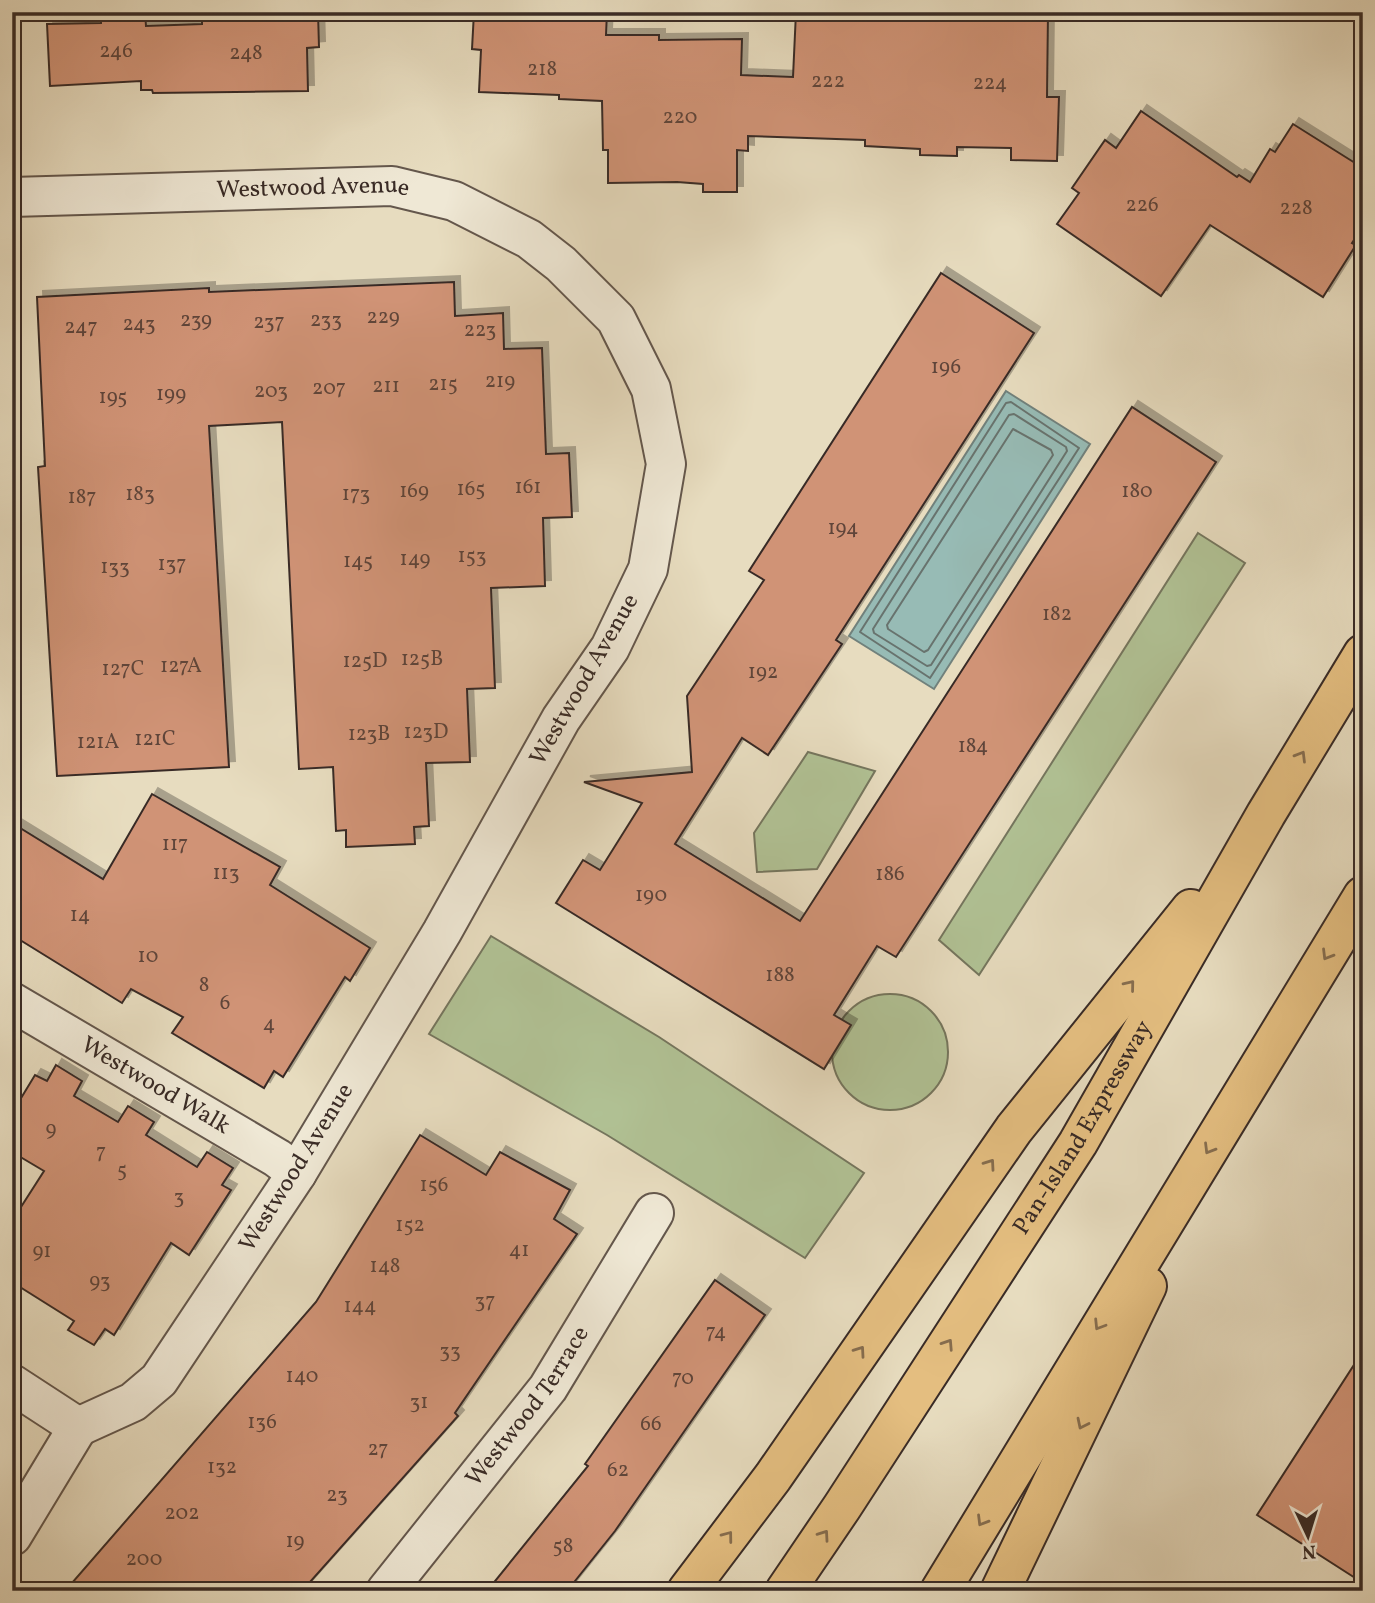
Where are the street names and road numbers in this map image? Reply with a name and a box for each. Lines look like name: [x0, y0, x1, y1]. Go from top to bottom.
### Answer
street label: Westwood Avenue: [216, 169, 413, 208]
street label: Westwood Avenue: [522, 588, 648, 772]
street label: Pan-Island Expressway: [1006, 1014, 1161, 1242]
street label: Westwood Walk: [74, 1029, 236, 1144]
street label: Westwood Avenue: [231, 1077, 363, 1259]
street label: Westwood Terrace: [458, 1320, 598, 1494]

